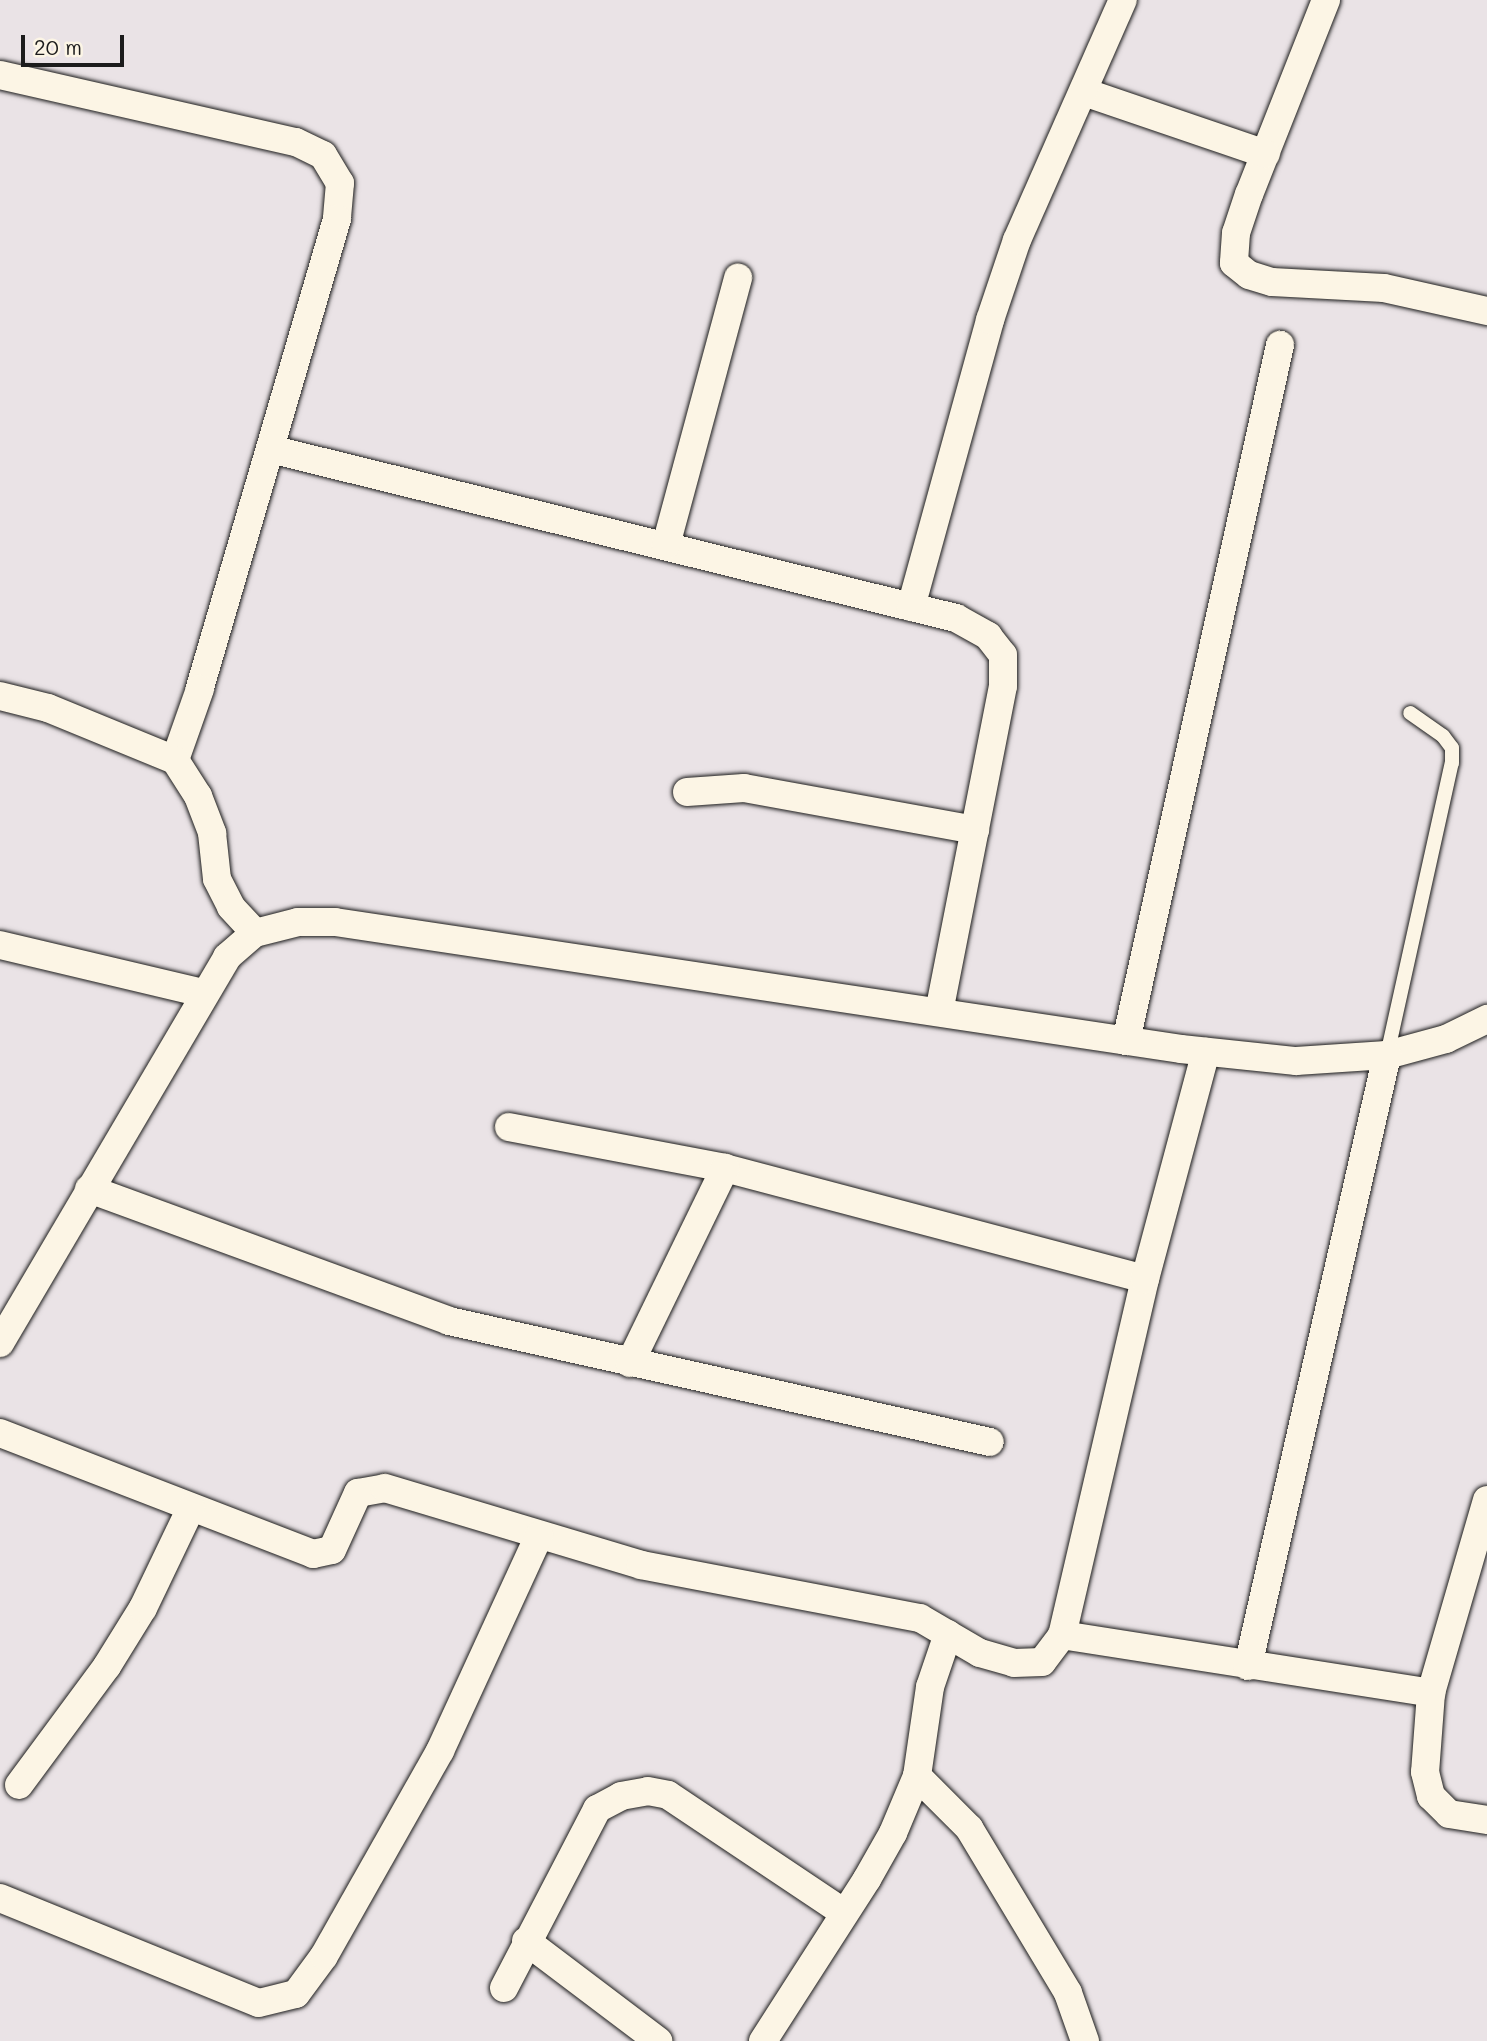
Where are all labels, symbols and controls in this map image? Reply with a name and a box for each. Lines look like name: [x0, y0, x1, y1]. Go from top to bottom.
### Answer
scale bar: [24, 21, 128, 65]
text: 20 m: [34, 33, 82, 60]

